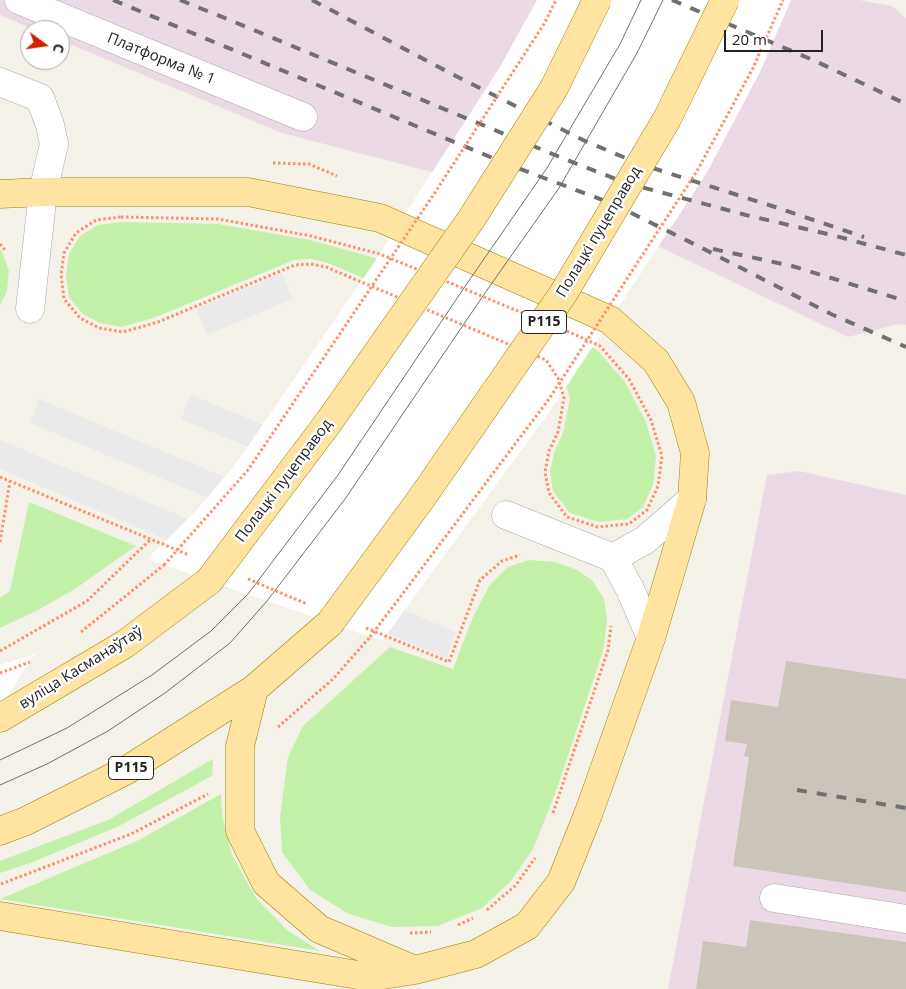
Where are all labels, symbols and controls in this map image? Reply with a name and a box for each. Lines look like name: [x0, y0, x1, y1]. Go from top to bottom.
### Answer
north arrow: [20, 20, 70, 70]
scale bar: [726, 20, 825, 52]
street label: Платформа № 1: [104, 29, 218, 89]
text: 20 m: [732, 29, 767, 49]
text: С: [49, 42, 69, 55]
street label: Полацкі пуцеправод: [553, 163, 645, 301]
road number: Р115: [522, 311, 566, 334]
street label: Полацкі пуцеправод: [232, 416, 336, 546]
street label: вуліца Касманаўтаў: [16, 623, 146, 713]
road number: Р115: [108, 756, 154, 780]

